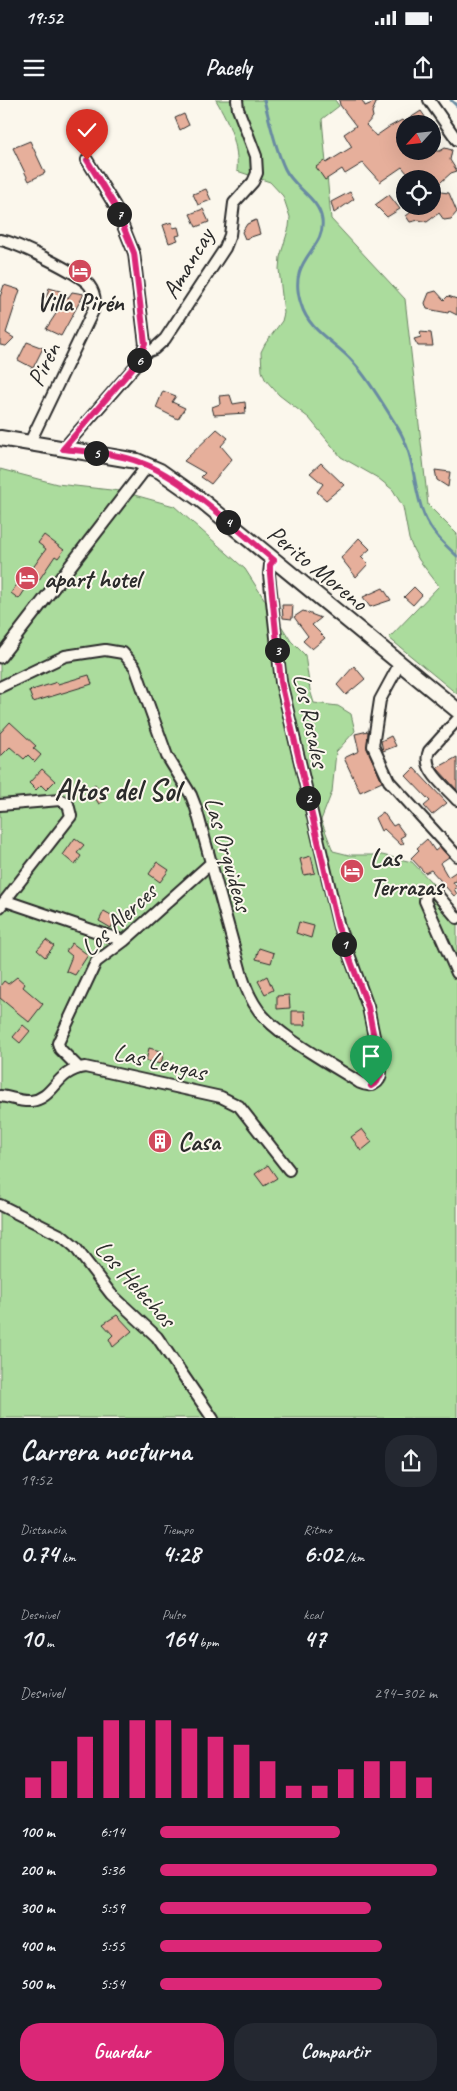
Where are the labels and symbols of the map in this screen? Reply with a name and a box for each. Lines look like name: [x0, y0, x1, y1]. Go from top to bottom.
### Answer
pin: [66, 109, 108, 160]
north arrow: [396, 115, 441, 160]
pin: 7: [106, 202, 132, 226]
street label: Amancay: [154, 220, 223, 305]
hotel icon: Villa Pirén: [67, 258, 93, 284]
place label: Villa Pirén: [36, 287, 125, 319]
street label: Pirén: [20, 337, 68, 392]
pin: 6: [126, 348, 152, 372]
pin: 5: [84, 440, 108, 466]
pin: 4: [216, 510, 240, 534]
street label: Perito Moreno: [261, 518, 375, 619]
place label: apart hotel: [44, 563, 145, 595]
hotel icon: apart hotel: [14, 565, 40, 591]
pin: 3: [264, 638, 290, 662]
street label: Los Rosales: [285, 670, 337, 772]
district label: Altos del Sol: [55, 771, 185, 809]
pin: 2: [296, 786, 320, 810]
street label: Las Orquideas: [196, 793, 260, 917]
place label: Las Terrazas: [370, 842, 445, 903]
hotel icon: Las Terrazas: [339, 858, 365, 884]
street label: Los Alerces: [74, 874, 166, 963]
pin: 1: [332, 932, 356, 956]
pin: [350, 1035, 392, 1086]
street label: Las Lengas: [110, 1036, 211, 1089]
place label: Casa: [178, 1126, 222, 1158]
building icon: Casa: [147, 1128, 173, 1154]
street label: Los Helechos: [88, 1233, 185, 1336]

